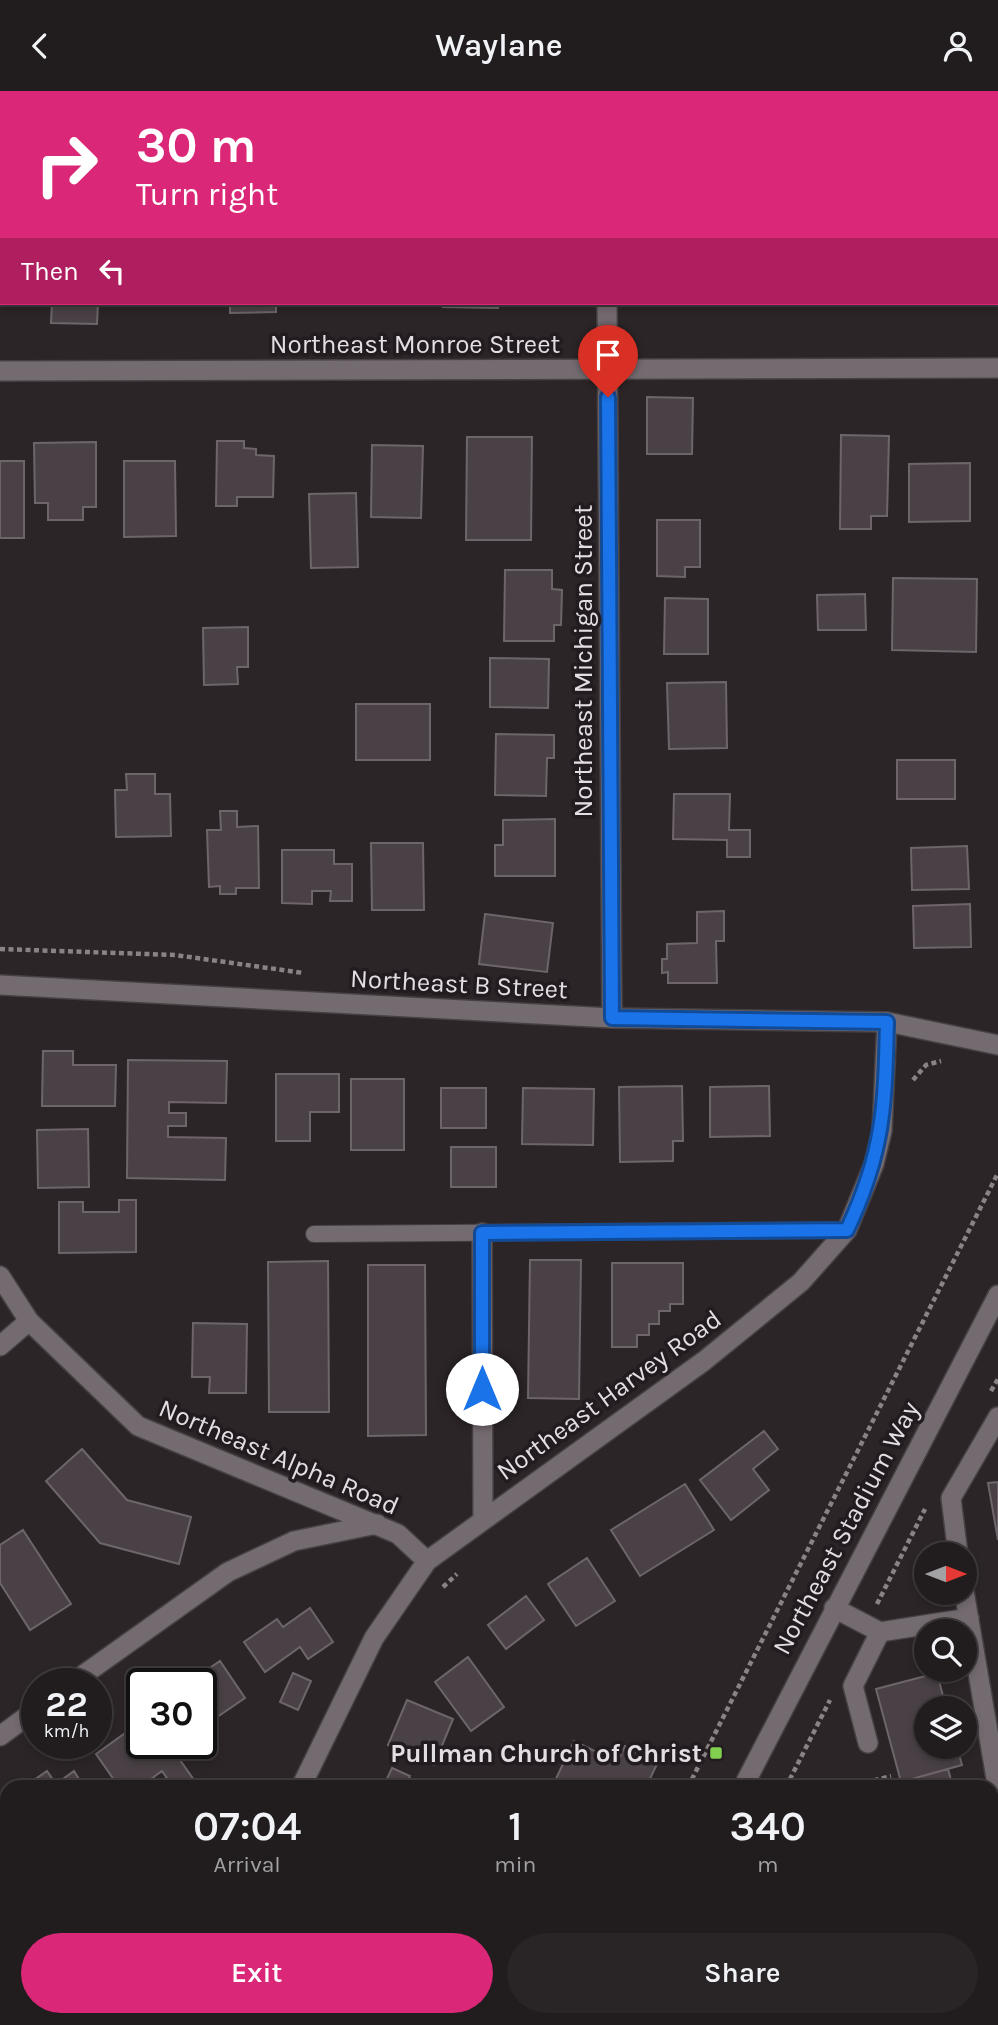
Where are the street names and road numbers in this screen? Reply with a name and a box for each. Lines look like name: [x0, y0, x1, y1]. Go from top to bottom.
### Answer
street label: Northeast Monroe Street: [270, 329, 560, 360]
street label: Northeast Michigan Street: [568, 504, 599, 818]
street label: Northeast B Street: [349, 963, 569, 1005]
street label: Northeast Harvey Road: [491, 1303, 727, 1487]
street label: Northeast Alpha Road: [154, 1392, 404, 1522]
street label: Northeast Stadium Way: [766, 1396, 926, 1660]

